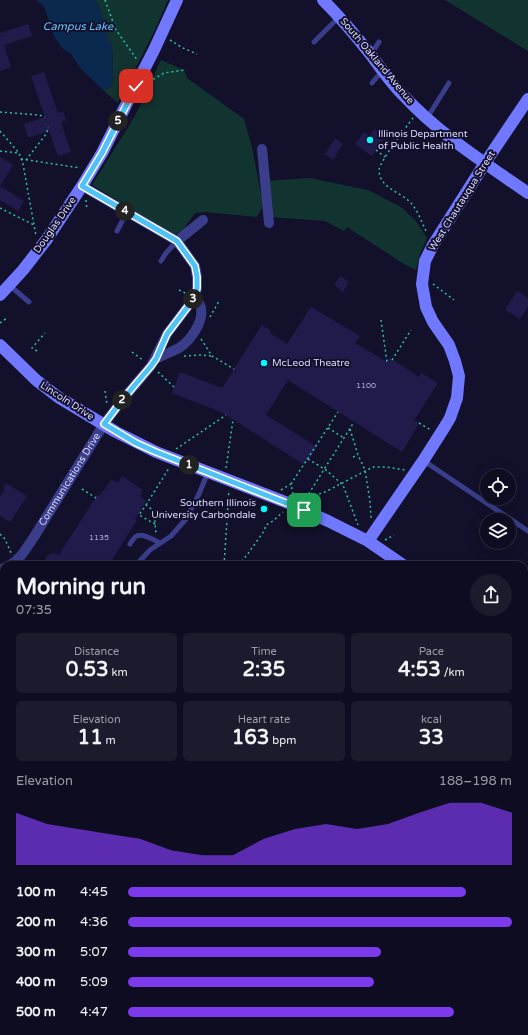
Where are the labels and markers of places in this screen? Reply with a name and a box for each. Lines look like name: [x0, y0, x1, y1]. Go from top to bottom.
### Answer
pin: [119, 69, 153, 103]
pin: 5: [108, 111, 128, 131]
place label: Illinois Department of Public Health: [378, 128, 468, 152]
marker: Illinois Department of Public Health: [365, 135, 375, 145]
pin: 4: [115, 201, 135, 221]
pin: 3: [183, 289, 203, 309]
place label: McLeod Theatre: [272, 357, 350, 369]
marker: McLeod Theatre: [259, 358, 269, 368]
pin: 2: [112, 390, 132, 410]
pin: 1: [179, 455, 199, 475]
pin: [287, 493, 321, 527]
place label: Southern Illinois University Carbondale: [151, 497, 256, 521]
marker: Southern Illinois University Carbondale: [259, 504, 269, 514]

